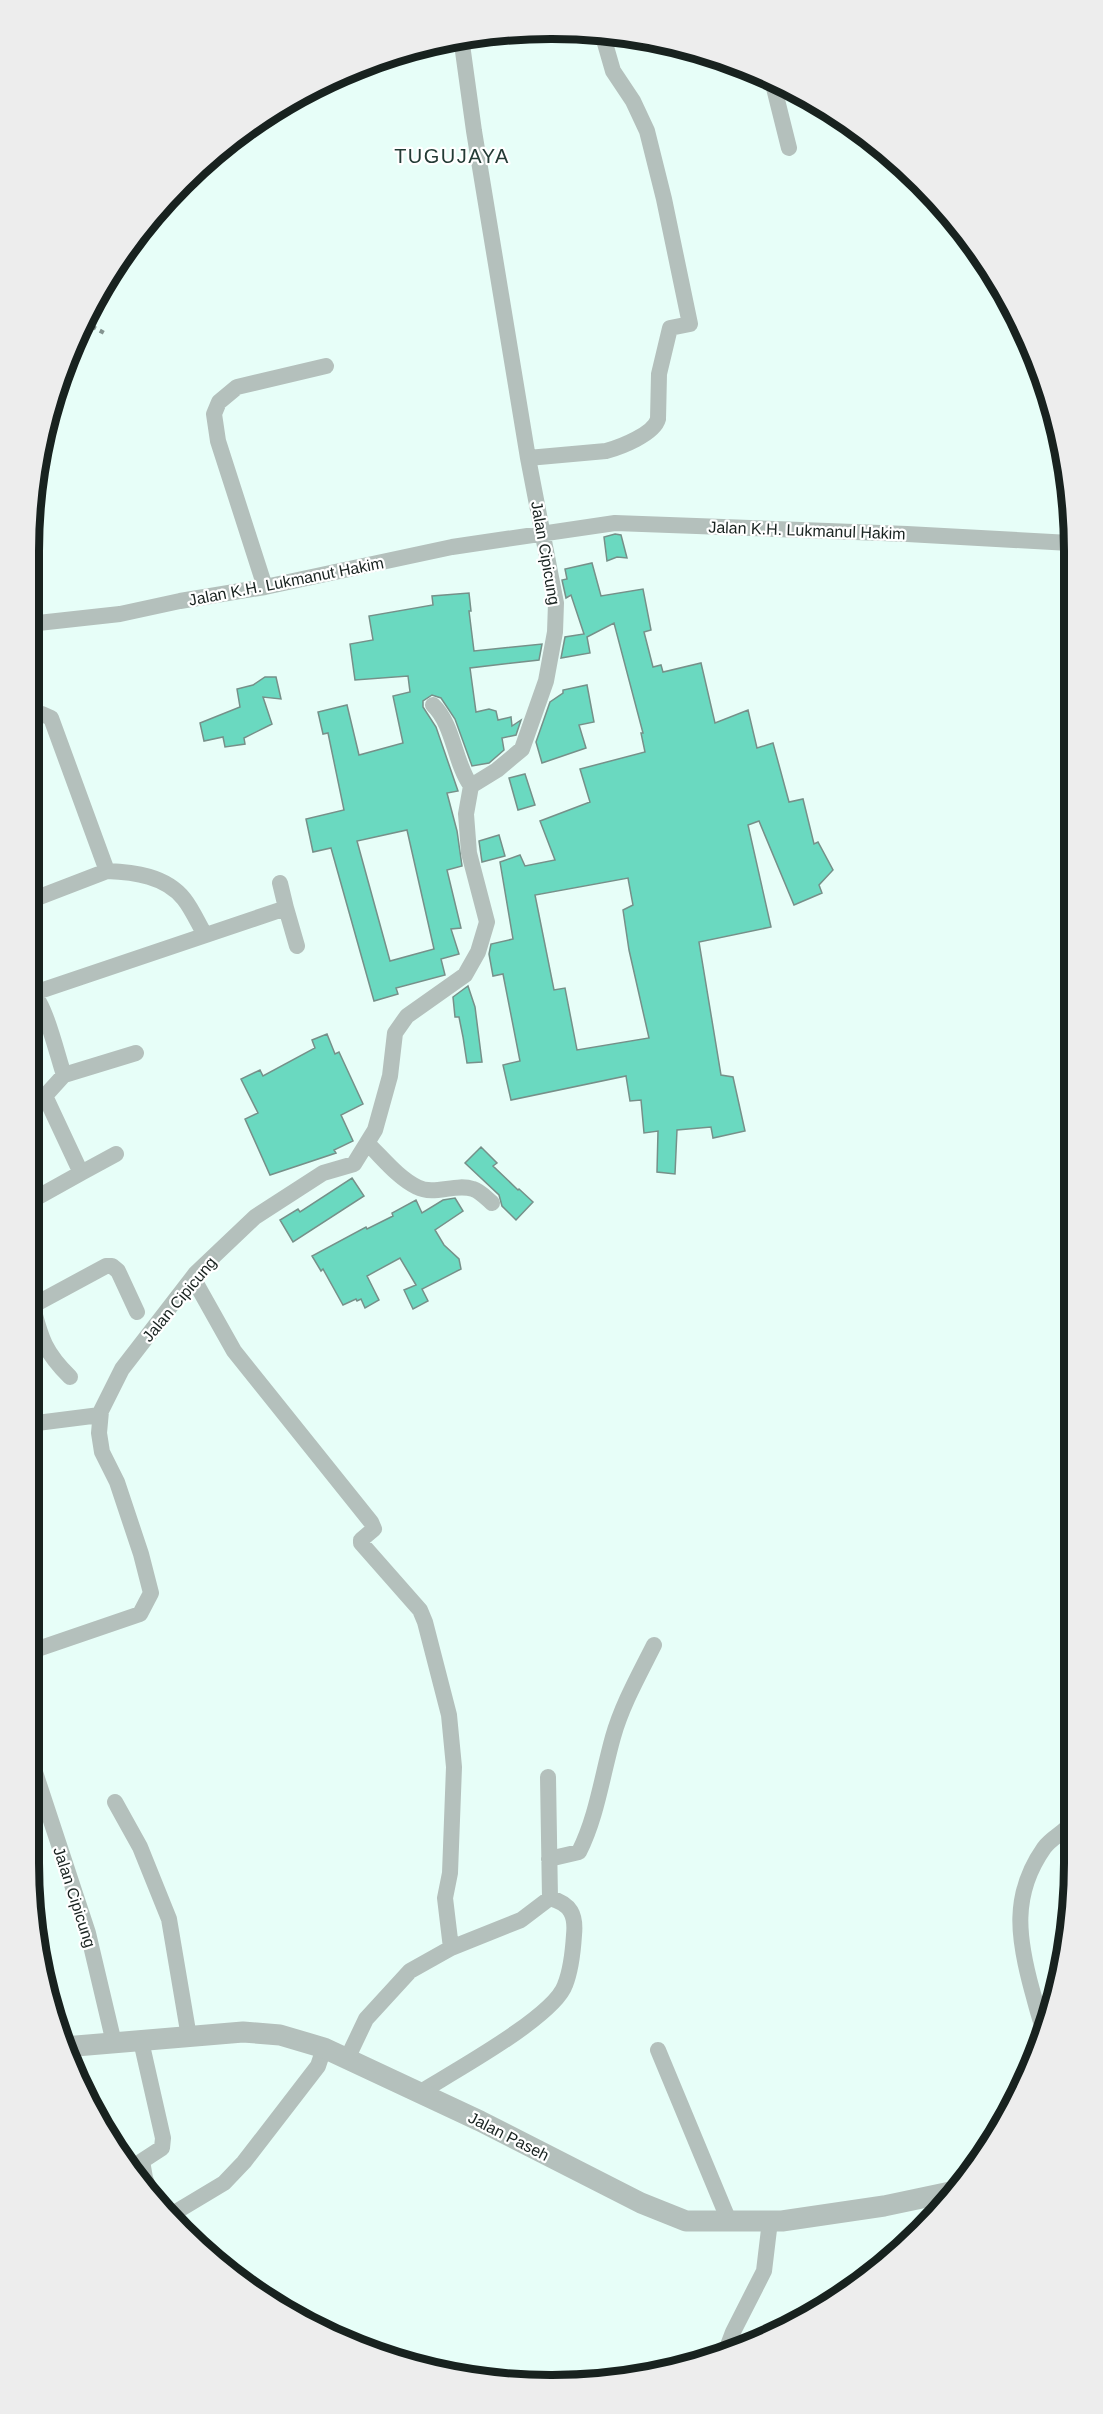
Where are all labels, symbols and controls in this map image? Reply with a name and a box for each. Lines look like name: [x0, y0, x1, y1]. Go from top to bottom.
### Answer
district label: TUGUJAYA: [394, 145, 510, 167]
street label: Jalan Cipicung: [528, 500, 563, 606]
street label: Jalan K.H. Lukmanul Hakim: [708, 519, 906, 542]
street label: Jalan K.H. Lukmanut Hakim: [187, 554, 385, 609]
street label: Jalan Cipicung: [139, 1254, 220, 1345]
street label: Jalan Cipicung: [50, 1845, 99, 1950]
street label: Jalan Paseh: [466, 2109, 552, 2164]

